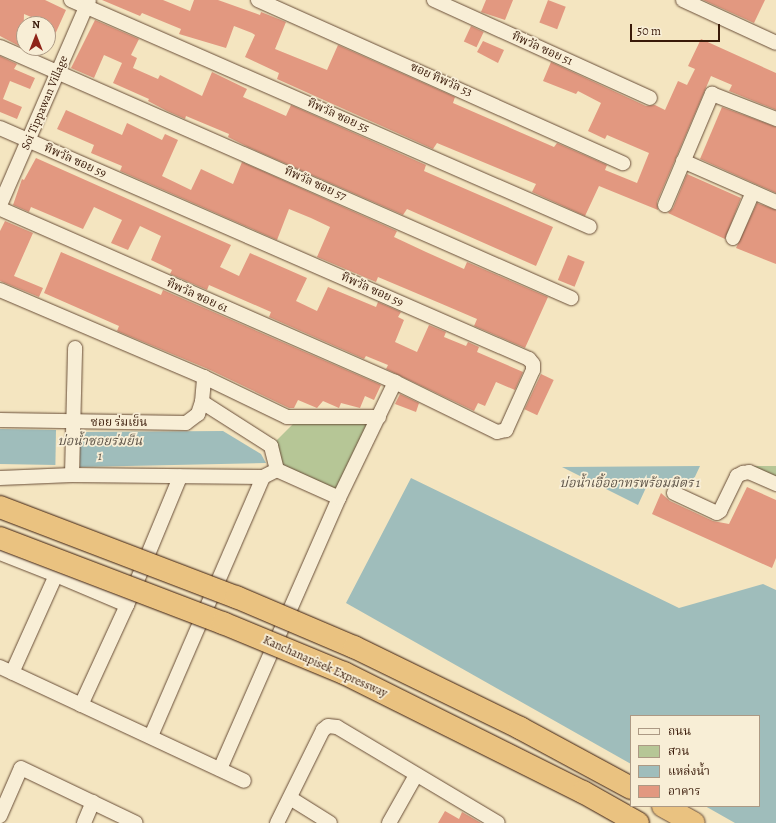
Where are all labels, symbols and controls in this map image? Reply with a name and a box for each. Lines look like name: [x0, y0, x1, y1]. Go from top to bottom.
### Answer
north arrow: [16, 16, 56, 56]
scale bar: [632, 16, 722, 42]
text: N: [32, 17, 40, 32]
text: 50 m: [637, 23, 661, 39]
street label: ทิพวัล ซอย 51: [509, 29, 575, 69]
street label: Soi Tippawan Village: [19, 54, 71, 152]
street label: ซอย ทิพวัล 53: [408, 60, 474, 100]
street label: ทิพวัล ซอย 55: [305, 96, 371, 136]
street label: ทิพวัล ซอย 59: [42, 141, 108, 181]
street label: ทิพวัล ซอย 57: [282, 164, 348, 204]
street label: ทิพวัล ซอย 59: [339, 270, 405, 310]
street label: ทิพวัล ซอย 61: [164, 276, 230, 316]
street label: ซอย ร่มเย็น: [91, 416, 147, 430]
water label: บ่อน้ำซอยร่มย็น 1: [58, 434, 142, 465]
water label: บ่อน้ำเอื้ออาทรพร้อมมิตร 1: [560, 475, 700, 491]
street label: Kanchanapisek Expressway: [261, 633, 389, 701]
legend: [630, 715, 760, 807]
text: ถนน: [668, 723, 691, 739]
text: สวน: [668, 743, 689, 759]
text: แหล่งน้ำ: [668, 763, 710, 779]
text: อาคาร: [668, 783, 700, 799]

